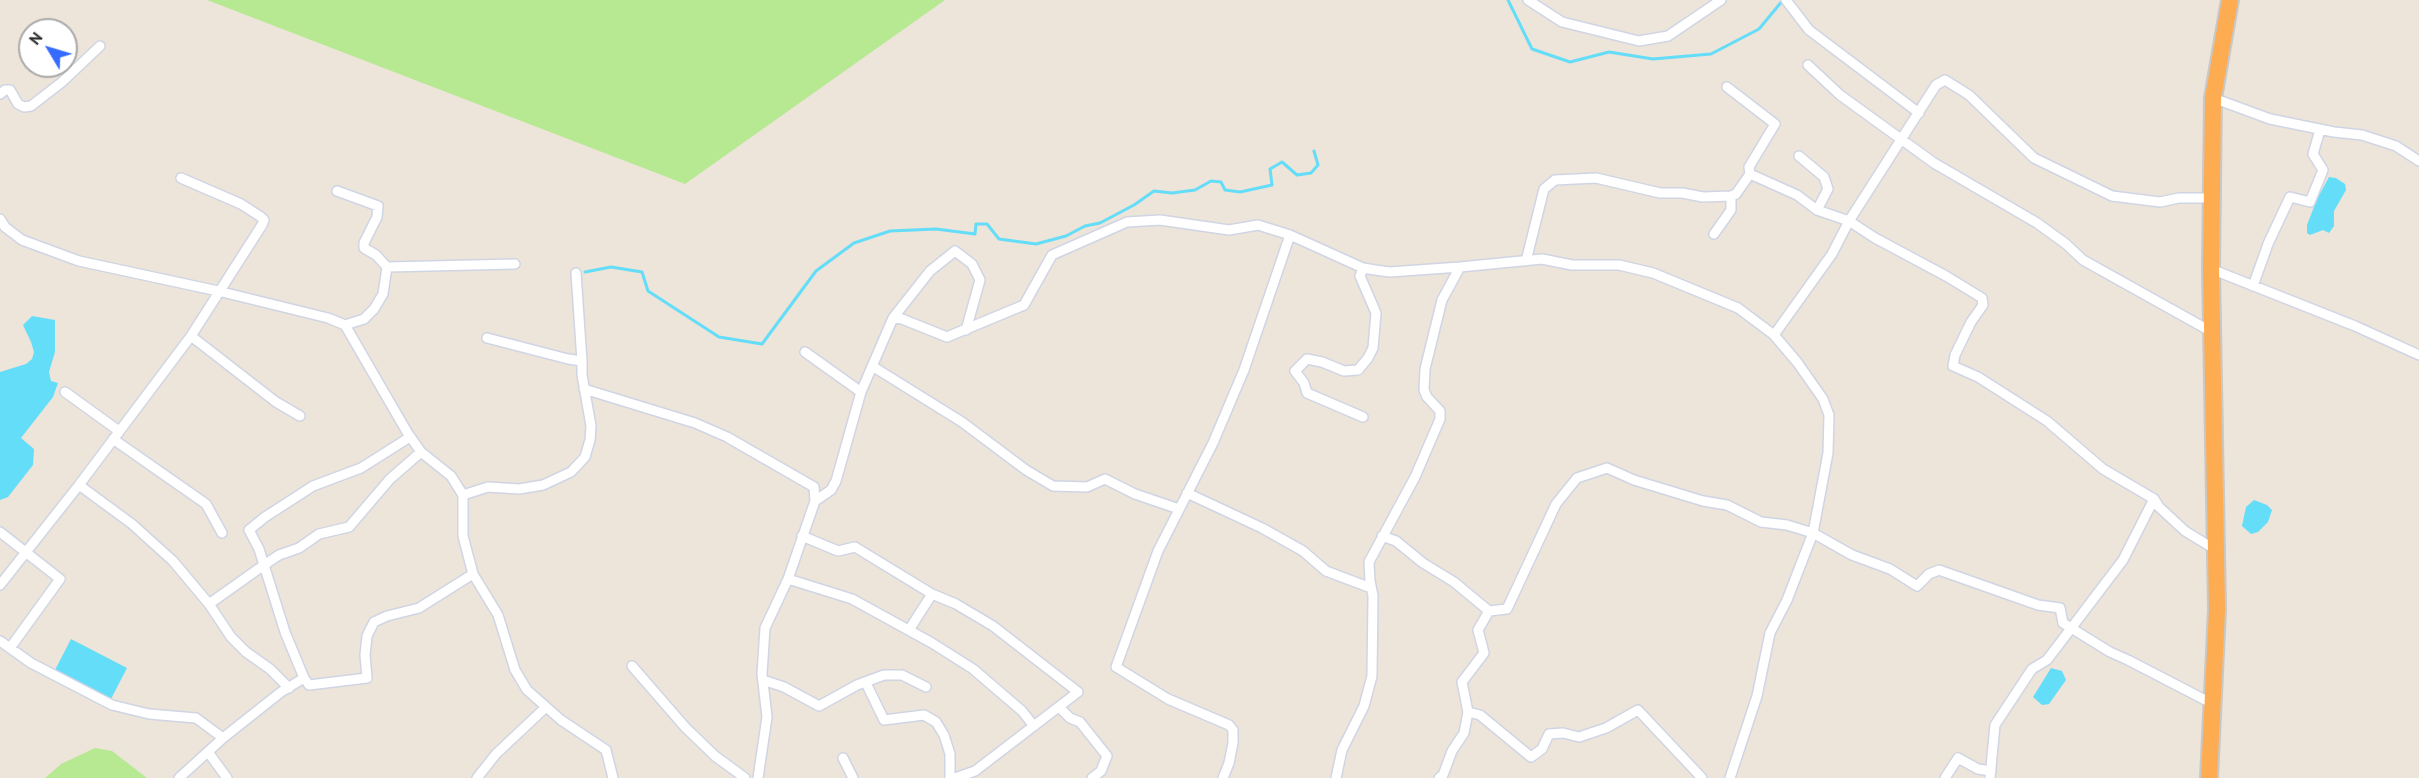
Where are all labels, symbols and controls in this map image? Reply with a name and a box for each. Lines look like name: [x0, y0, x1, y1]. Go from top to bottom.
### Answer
north arrow: [18, 18, 78, 78]
text: N: [24, 28, 47, 48]

